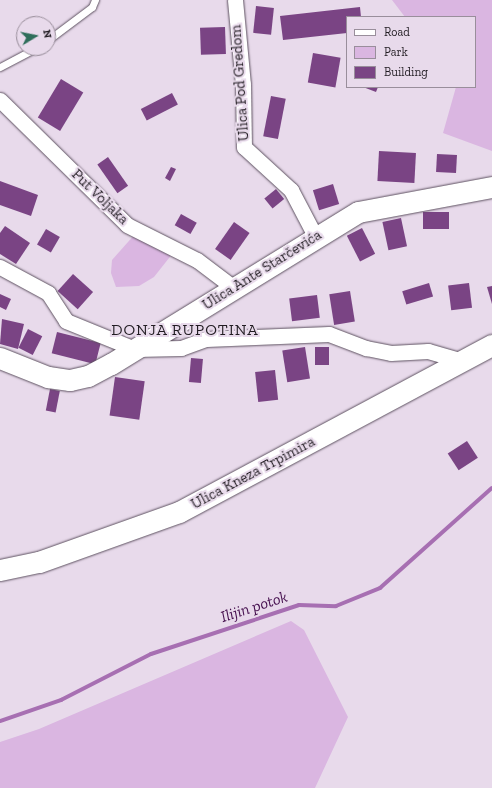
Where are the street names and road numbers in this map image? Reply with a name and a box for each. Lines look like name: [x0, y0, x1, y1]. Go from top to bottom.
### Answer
street label: Ulica Pod Gredom: [227, 24, 253, 142]
street label: Put Voljaka: [68, 165, 132, 229]
street label: Ulica Ante Starčevića: [199, 226, 325, 314]
street label: Ulica Kneza Trpimira: [188, 433, 318, 513]

